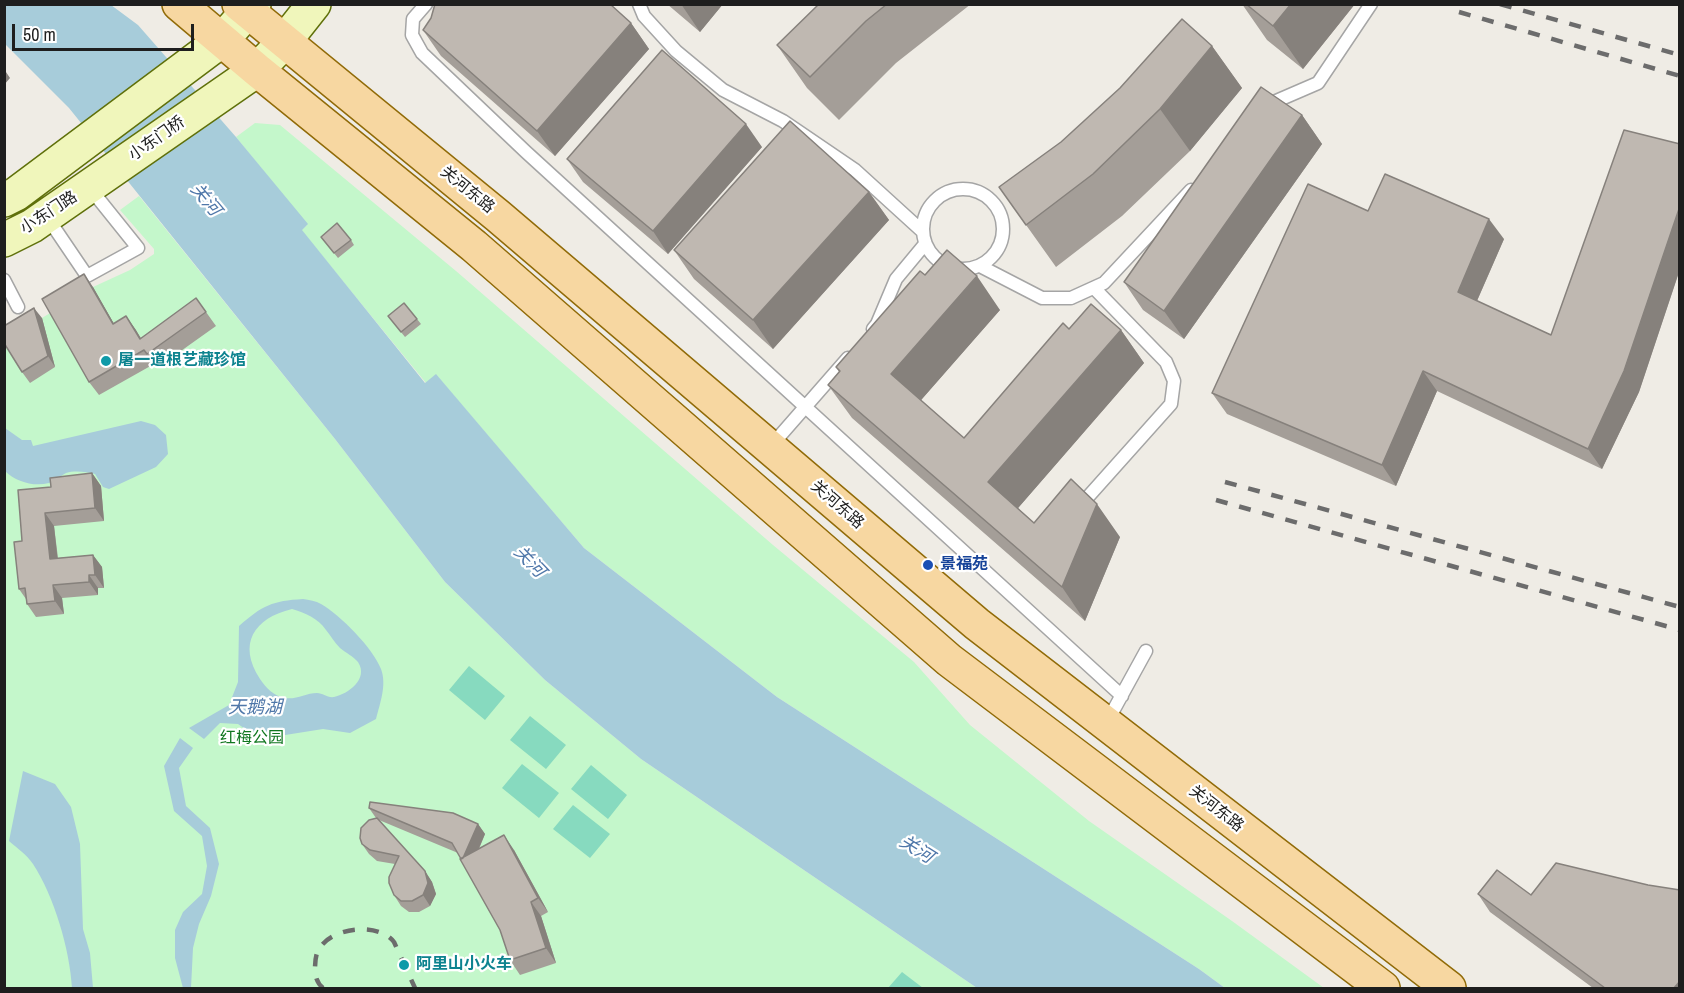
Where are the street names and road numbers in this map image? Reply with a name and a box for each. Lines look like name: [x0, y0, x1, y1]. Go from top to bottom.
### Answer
street label: 小东门桥: [125, 113, 189, 165]
street label: 关河东路: [436, 162, 498, 218]
street label: 小东门路: [17, 188, 81, 238]
street label: 关河东路: [807, 477, 867, 533]
street label: 关河东路: [1185, 782, 1247, 836]

